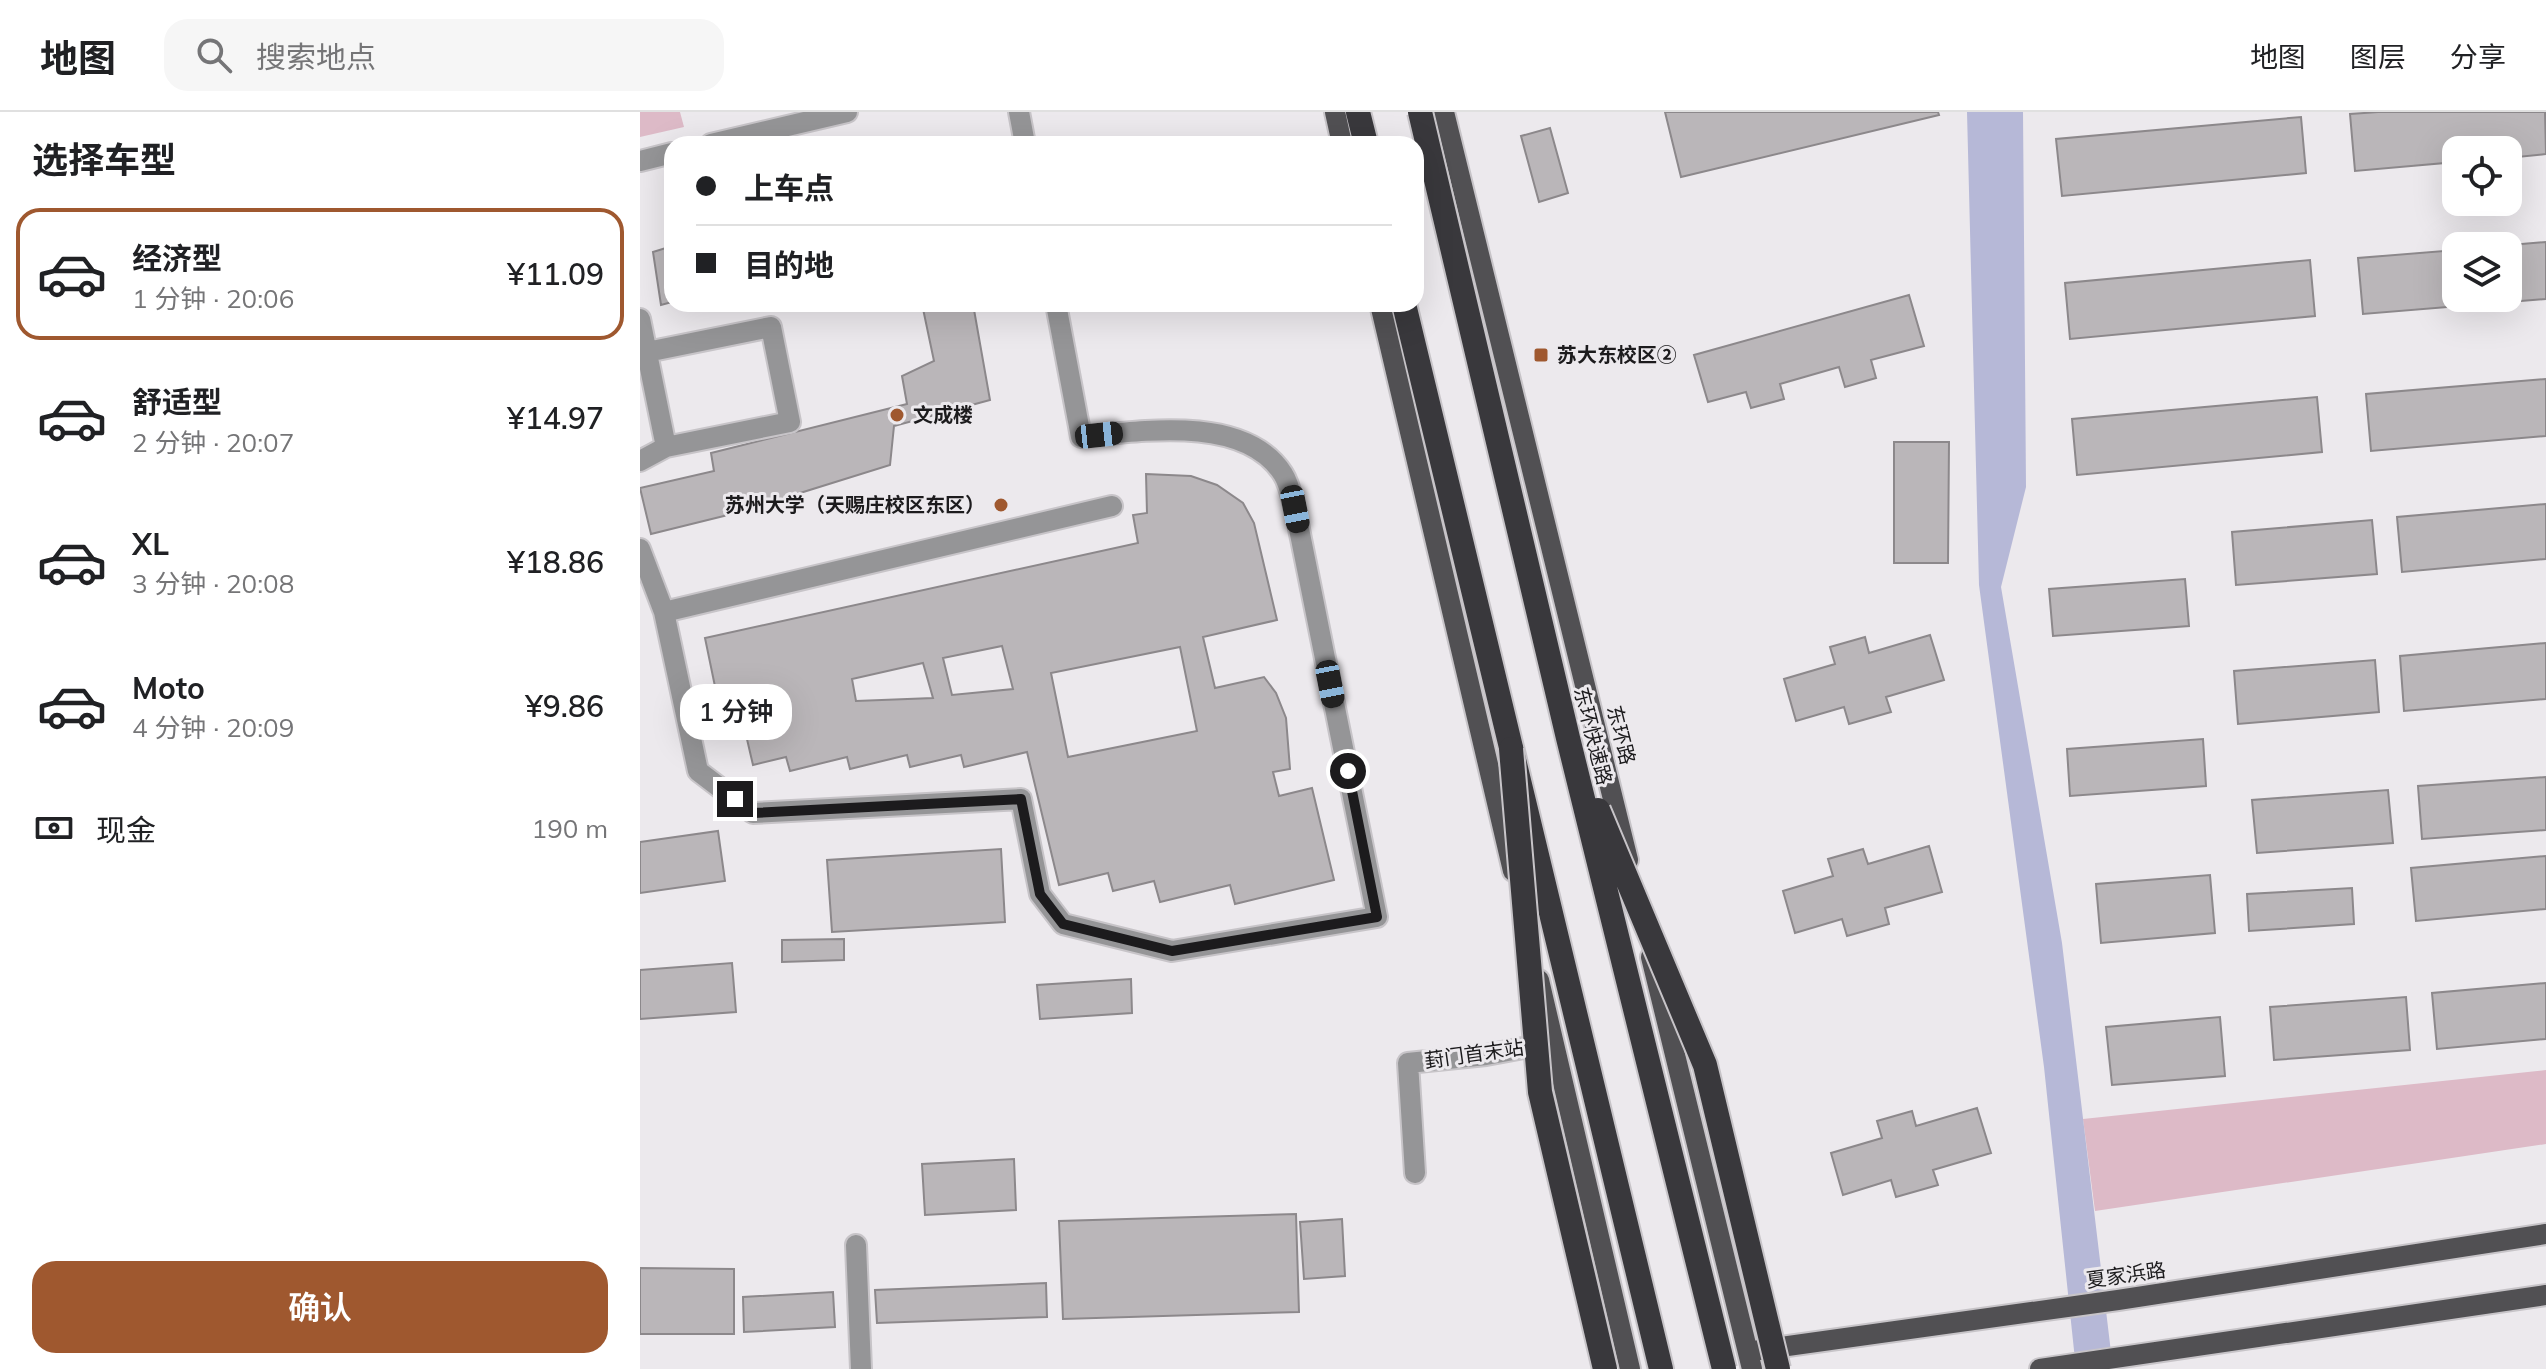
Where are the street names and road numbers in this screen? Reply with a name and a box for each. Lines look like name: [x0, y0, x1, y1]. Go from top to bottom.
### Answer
street label: 东环快速路: [1569, 684, 1618, 787]
street label: 东环路: [1602, 703, 1641, 767]
street label: 葑门首末站: [1423, 1034, 1525, 1073]
street label: 夏家浜路: [2085, 1257, 2167, 1292]

